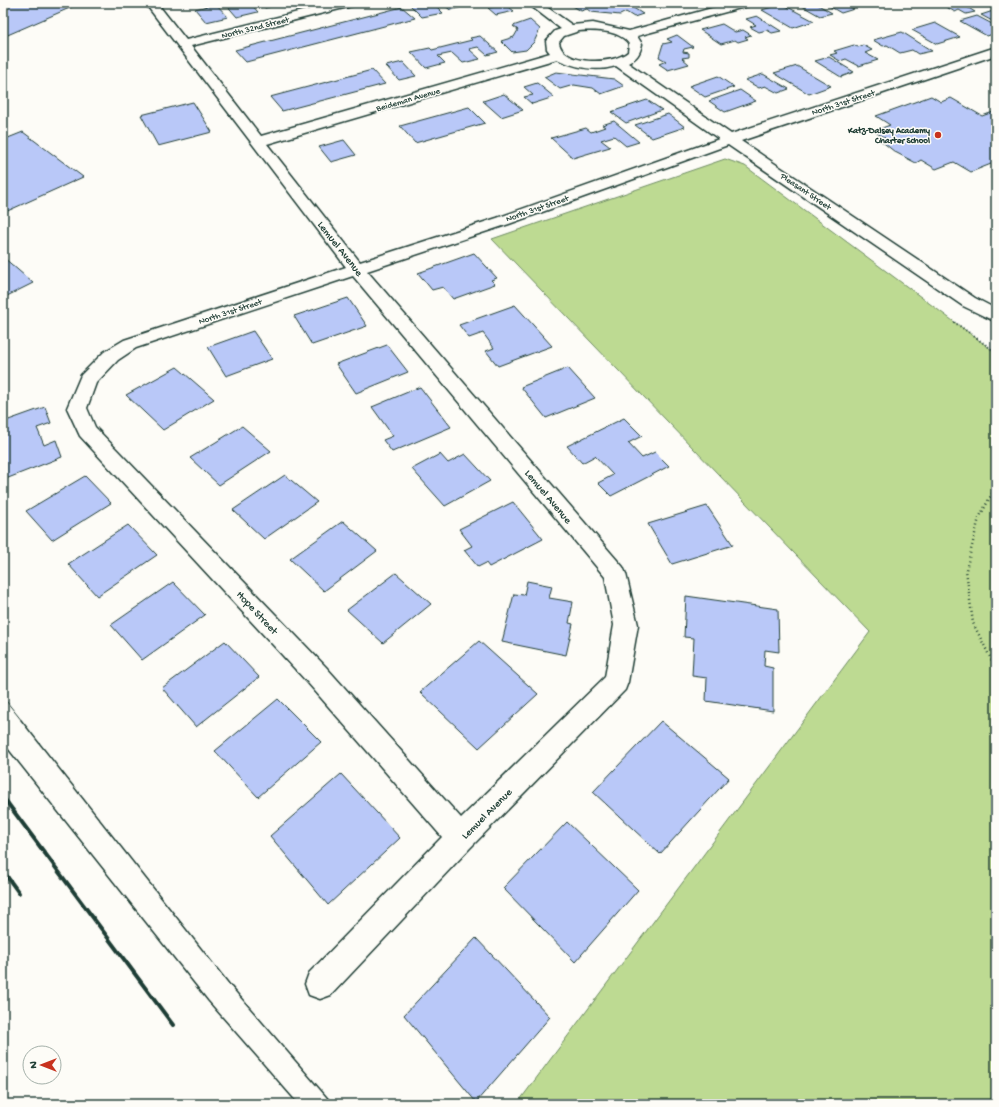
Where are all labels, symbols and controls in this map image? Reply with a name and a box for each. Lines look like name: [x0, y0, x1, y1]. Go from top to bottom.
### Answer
street label: North 32nd Street: [220, 14, 292, 42]
street label: Beideman Avenue: [374, 86, 442, 115]
street label: North 31st Street: [810, 88, 878, 119]
place label: Katz-Dalsey Academy Charter School: [847, 126, 931, 147]
marker: Katz-Dalsey Academy Charter School: [933, 130, 943, 140]
street label: Pleasant Street: [777, 171, 834, 214]
street label: North 31st Street: [505, 193, 572, 225]
street label: Lemuel Avenue: [314, 219, 365, 279]
street label: North 31st Street: [197, 297, 265, 328]
street label: Lemuel Avenue: [522, 468, 574, 527]
street label: Hope Street: [233, 589, 281, 639]
street label: Lemuel Avenue: [460, 786, 515, 842]
north arrow: [22, 1045, 62, 1085]
text: N: [28, 1061, 40, 1069]

